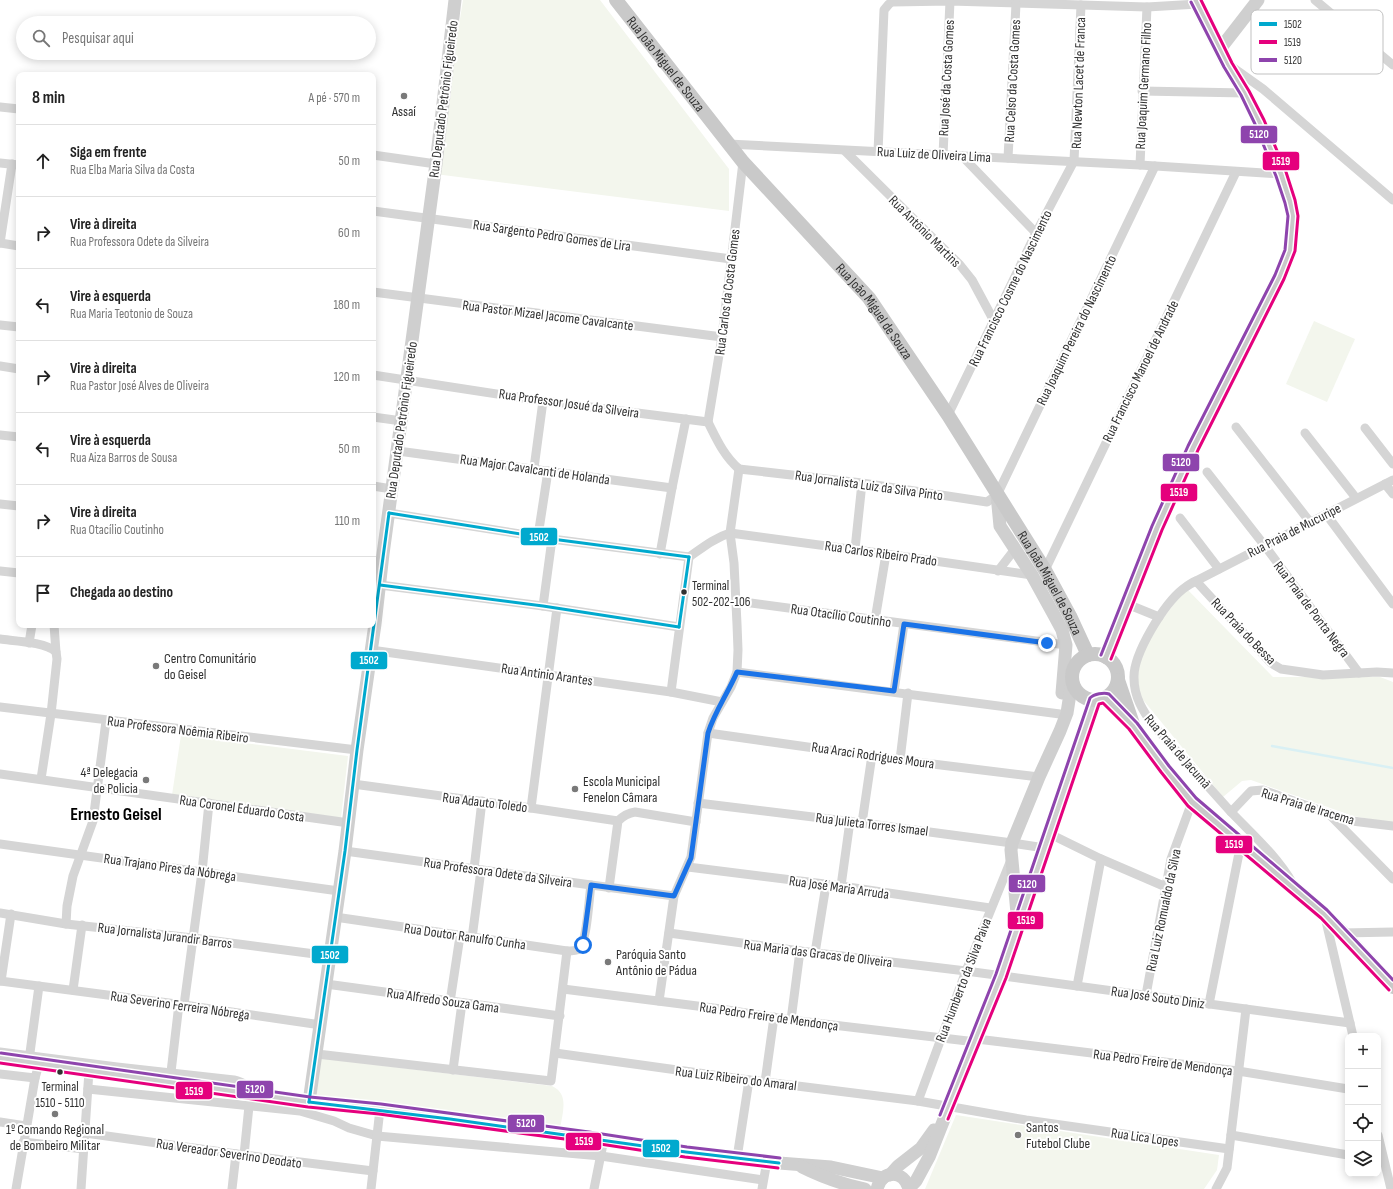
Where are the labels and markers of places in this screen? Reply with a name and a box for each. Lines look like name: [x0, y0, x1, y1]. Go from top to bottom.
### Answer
marker: Assaí: [399, 91, 409, 101]
place label: Assaí: [391, 103, 416, 120]
place label: Terminal 502-202-106: [692, 578, 751, 610]
marker: Terminal 502-202-106: [679, 587, 689, 597]
place label: Centro Comunitário do Geisel: [164, 650, 257, 683]
marker: Centro Comunitário do Geisel: [151, 661, 161, 671]
place label: 4ª Delegacia de Policia: [81, 764, 138, 797]
place label: Escola Municipal Fenelon Câmara: [583, 773, 660, 806]
marker: 4ª Delegacia de Policia: [141, 775, 151, 785]
marker: Escola Municipal Fenelon Câmara: [570, 784, 580, 794]
place label: Paróquia Santo Antônio de Pádua: [615, 946, 697, 979]
marker: Paróquia Santo Antônio de Pádua: [603, 957, 613, 967]
marker: Terminal 1510 - 5110: [55, 1067, 65, 1077]
place label: Terminal 1510 - 5110: [35, 1079, 85, 1111]
marker: 1º Comando Regional de Bombeiro Militar: [50, 1109, 60, 1119]
place label: Santos Futebol Clube: [1026, 1119, 1090, 1152]
place label: 1º Comando Regional de Bombeiro Militar: [6, 1121, 104, 1154]
marker: Santos Futebol Clube: [1013, 1130, 1023, 1140]

